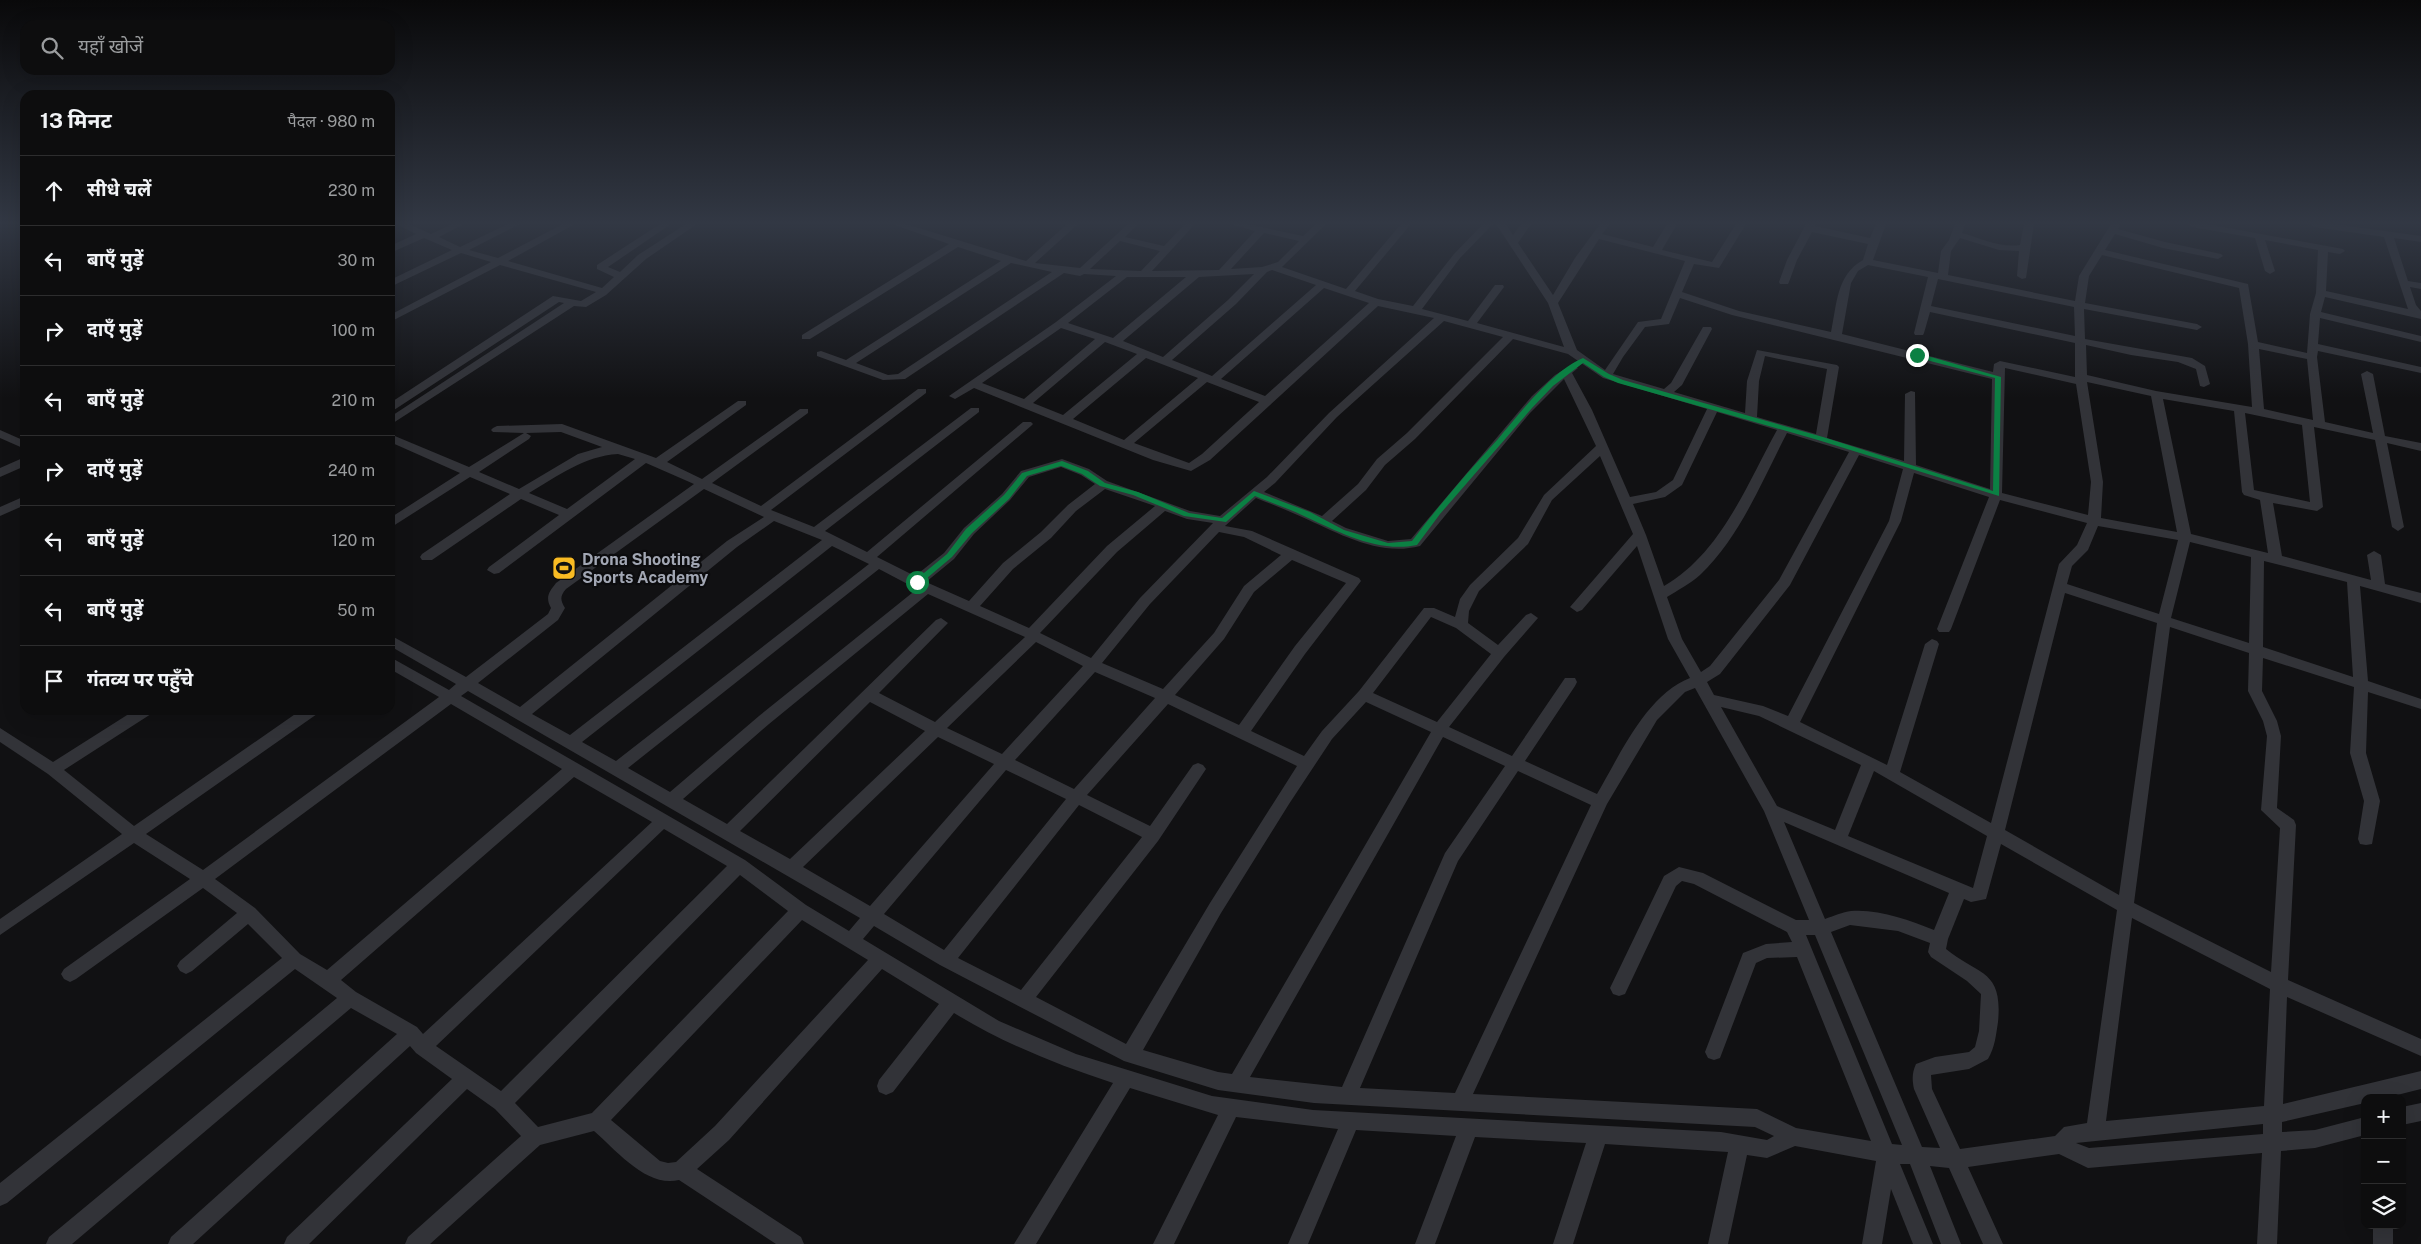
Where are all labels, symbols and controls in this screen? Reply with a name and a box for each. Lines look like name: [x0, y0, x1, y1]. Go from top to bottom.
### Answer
search box: [20, 20, 395, 75]
icon: search: [38, 34, 66, 62]
text: यहाँ खोजें: [78, 35, 143, 57]
text: 13 मिनट: [40, 108, 112, 133]
text: पैदल · 980 m: [288, 112, 375, 131]
icon: ahead: [40, 177, 68, 205]
text: सीधे चलें: [87, 178, 151, 200]
text: 230 m: [328, 181, 375, 200]
icon: left: [40, 247, 68, 275]
text: बाएँ मुड़ें: [87, 248, 143, 270]
text: 30 m: [338, 251, 375, 270]
icon: right: [40, 317, 68, 345]
text: दाएँ मुड़ें: [87, 318, 142, 340]
text: 100 m: [331, 321, 375, 340]
route end: [1906, 344, 1929, 367]
icon: left: [40, 387, 68, 415]
text: बाएँ मुड़ें: [87, 388, 143, 410]
text: 210 m: [331, 391, 375, 410]
icon: right: [40, 457, 68, 485]
text: दाएँ मुड़ें: [87, 458, 142, 480]
text: 240 m: [328, 461, 375, 480]
icon: left: [40, 527, 68, 555]
text: बाएँ मुड़ें: [87, 528, 143, 550]
text: 120 m: [331, 531, 375, 550]
place label: Drona Shooting Sports Academy: [582, 550, 708, 587]
sports icon: Drona Shooting Sports Academy: [551, 555, 577, 581]
route start: [906, 571, 929, 594]
icon: left: [40, 597, 68, 625]
text: बाएँ मुड़ें: [87, 598, 143, 620]
text: 50 m: [337, 601, 375, 620]
icon: arrive: [40, 667, 68, 695]
text: गंतव्य पर पहुँचे: [87, 668, 193, 690]
map controls: [2361, 1094, 2406, 1229]
button: +: [2361, 1094, 2406, 1139]
button: −: [2361, 1139, 2406, 1184]
button: layers: [2361, 1184, 2406, 1229]

